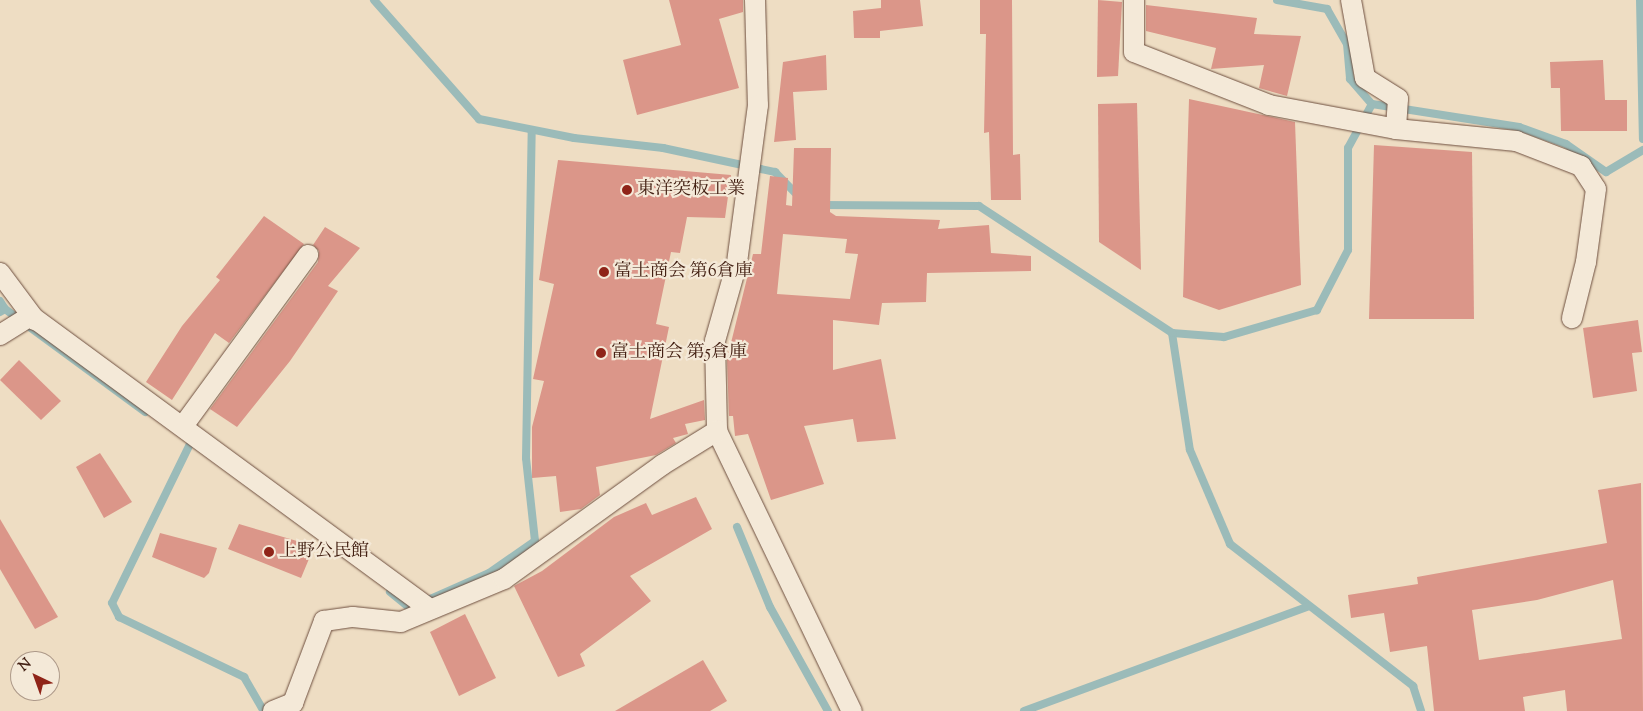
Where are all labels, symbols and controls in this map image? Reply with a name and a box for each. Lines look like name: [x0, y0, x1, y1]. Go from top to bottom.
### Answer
place label: 東洋突板工業: [637, 179, 745, 201]
marker: 東洋突板工業: [621, 184, 633, 196]
place label: 富士商会 第6倉庫: [614, 261, 753, 283]
marker: 富士商会 第6倉庫: [598, 266, 610, 278]
place label: 富士商会 第5倉庫: [611, 342, 747, 364]
marker: 富士商会 第5倉庫: [595, 347, 607, 359]
place label: 上野公民館: [279, 541, 369, 563]
marker: 上野公民館: [263, 546, 275, 558]
north arrow: [10, 651, 60, 701]
text: N: [15, 654, 36, 677]

